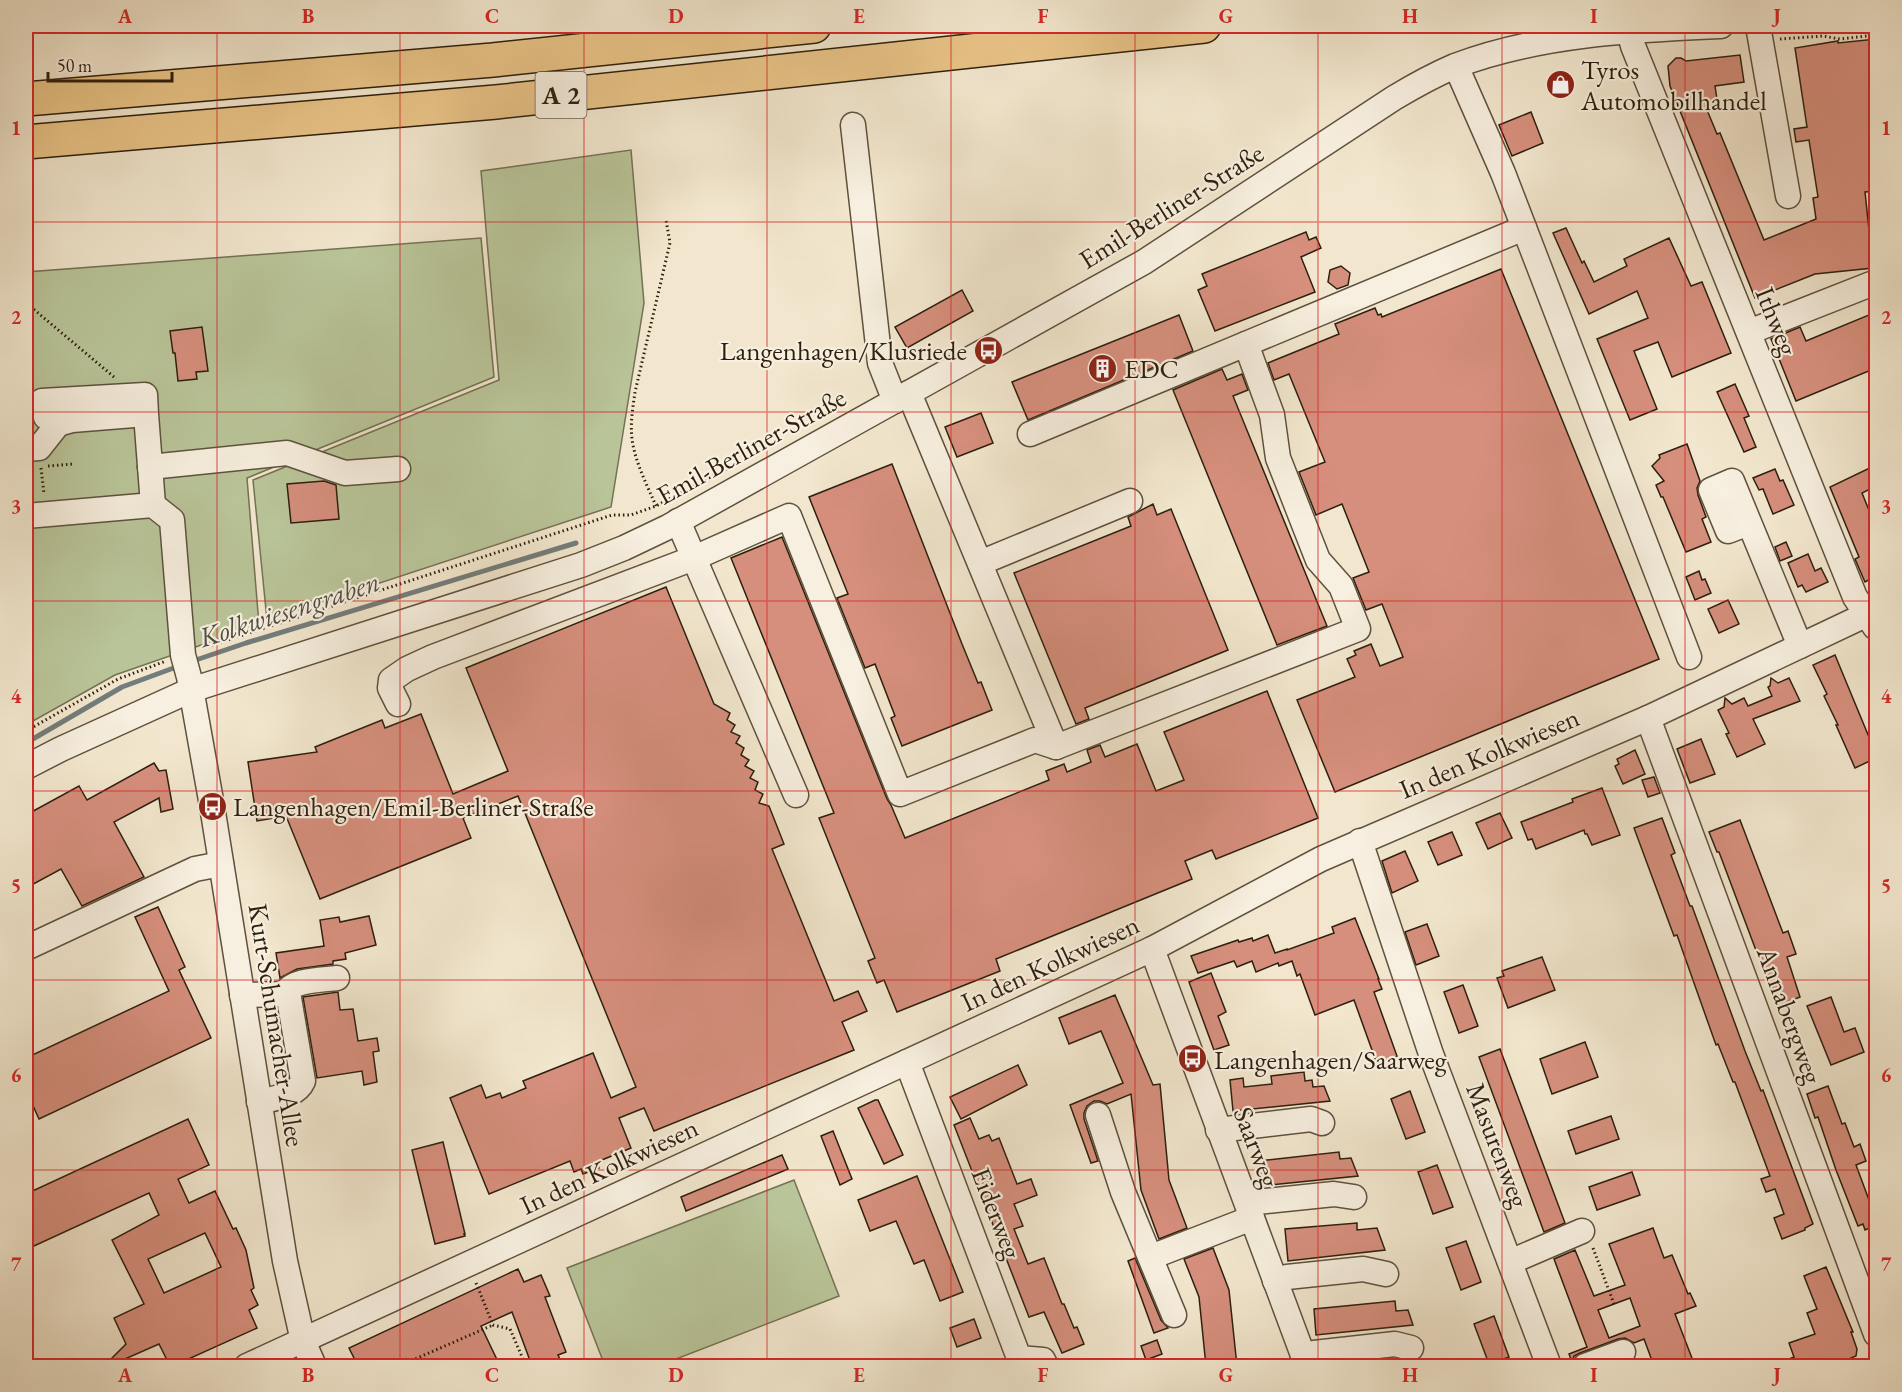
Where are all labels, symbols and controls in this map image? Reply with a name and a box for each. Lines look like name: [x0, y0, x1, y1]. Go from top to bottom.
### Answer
text: A: [117, 3, 133, 29]
text: B: [302, 3, 314, 29]
text: C: [485, 3, 499, 29]
text: D: [668, 3, 684, 29]
text: E: [853, 3, 865, 29]
text: F: [1038, 3, 1049, 29]
text: G: [1219, 3, 1233, 29]
text: H: [1402, 3, 1418, 29]
text: I: [1590, 3, 1598, 29]
text: J: [1771, 3, 1781, 29]
scale bar: [48, 45, 172, 83]
place label: Tyros Automobilhandel: [1580, 52, 1767, 118]
text: 50 m: [57, 54, 92, 77]
shop icon: Tyros Automobilhandel: [1544, 69, 1576, 101]
road number: A 2: [536, 72, 586, 118]
text: 1: [11, 115, 21, 141]
text: 1: [1881, 115, 1891, 141]
street label: Emil-Berliner-Straße: [1072, 135, 1270, 277]
street label: Ithweg: [1747, 282, 1807, 361]
text: 2: [11, 304, 22, 330]
text: 2: [1881, 304, 1892, 330]
place label: Langenhagen/Klusriede: [720, 333, 967, 368]
bus stop icon: Langenhagen/Klusriede: [972, 334, 1004, 366]
place label: EDC: [1124, 351, 1179, 386]
building icon: EDC: [1087, 352, 1119, 384]
street label: Emil-Berliner-Straße: [650, 379, 852, 513]
text: 3: [11, 493, 21, 519]
text: 3: [1881, 493, 1891, 519]
water label: Kolkwiesengraben: [193, 563, 384, 655]
text: 4: [11, 683, 22, 709]
text: 4: [1881, 683, 1892, 709]
street label: In den Kolkwiesen: [1394, 699, 1584, 807]
place label: Langenhagen/Emil-Berliner-Straße: [233, 789, 594, 824]
bus stop icon: Langenhagen/Emil-Berliner-Straße: [196, 790, 228, 822]
text: 5: [11, 872, 21, 898]
text: 5: [1881, 872, 1891, 898]
street label: Kurt-Schumacher-Allee: [241, 901, 313, 1149]
street label: In den Kolkwiesen: [955, 906, 1145, 1020]
street label: Annabergweg: [1749, 941, 1831, 1089]
place label: Langenhagen/Saarweg: [1214, 1042, 1447, 1077]
bus stop icon: Langenhagen/Saarweg: [1177, 1043, 1209, 1075]
text: 6: [11, 1062, 22, 1088]
text: 6: [1881, 1062, 1892, 1088]
street label: Masurenweg: [1458, 1078, 1538, 1213]
street label: Saarweg: [1226, 1102, 1288, 1192]
street label: In den Kolkwiesen: [514, 1109, 704, 1223]
street label: Eiderweg: [964, 1162, 1030, 1264]
text: 7: [11, 1251, 22, 1277]
text: 7: [1881, 1251, 1892, 1277]
text: A: [117, 1362, 133, 1388]
text: B: [302, 1362, 314, 1388]
text: C: [485, 1362, 499, 1388]
text: D: [668, 1362, 684, 1388]
text: E: [853, 1362, 865, 1388]
text: F: [1038, 1362, 1049, 1388]
text: G: [1219, 1362, 1233, 1388]
text: H: [1402, 1362, 1418, 1388]
text: I: [1590, 1362, 1598, 1388]
text: J: [1771, 1362, 1781, 1388]

